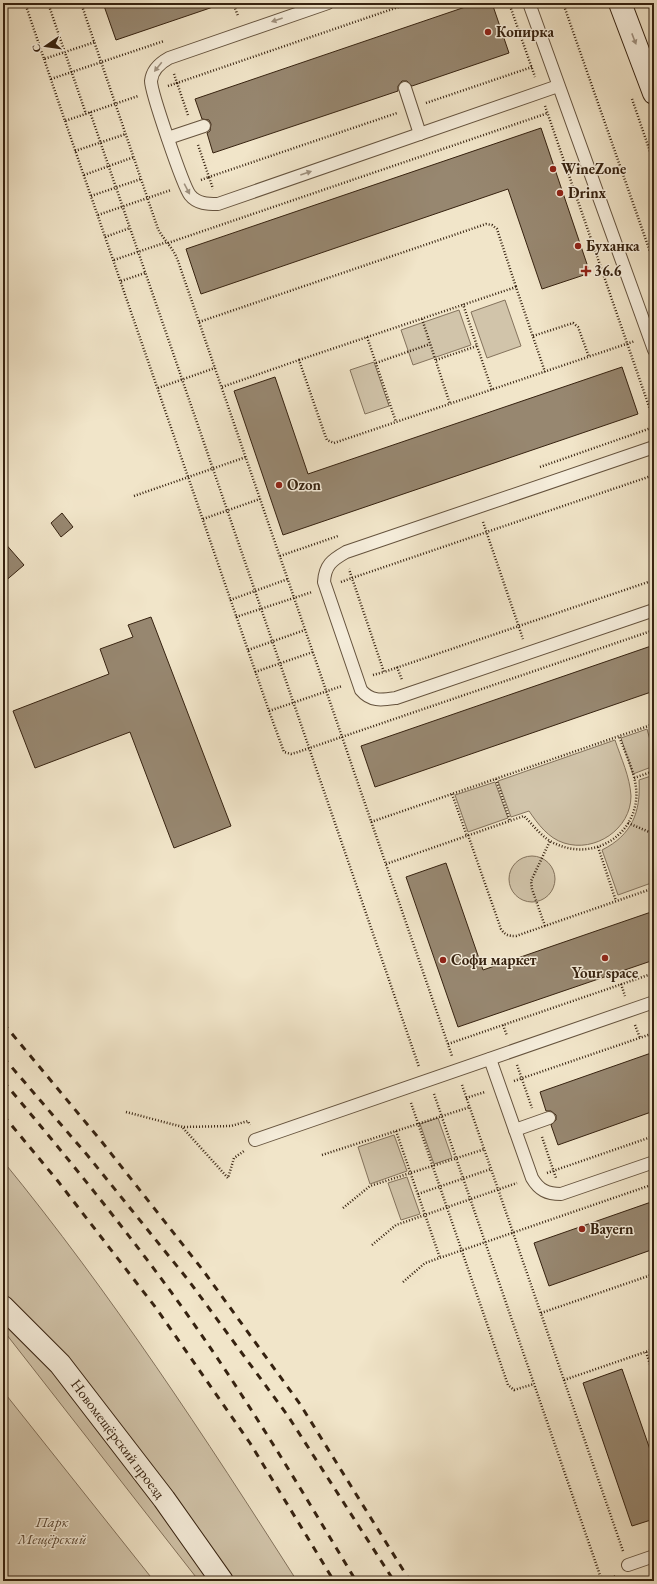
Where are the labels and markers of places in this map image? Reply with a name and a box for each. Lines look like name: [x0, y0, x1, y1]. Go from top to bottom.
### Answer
place label: Копирка: [496, 22, 554, 41]
marker: Копирка: [483, 27, 493, 37]
place label: WineZone: [561, 159, 626, 178]
marker: WineZone: [548, 164, 558, 174]
place label: Drinx: [568, 183, 607, 202]
marker: Drinx: [555, 188, 565, 198]
place label: Буханка: [586, 236, 640, 255]
marker: Буханка: [573, 241, 583, 251]
place label: 36.6: [594, 261, 622, 280]
marker: 36.6: [581, 266, 591, 276]
place label: Ozon: [287, 475, 322, 494]
marker: Ozon: [274, 480, 284, 490]
place label: Софи маркет: [451, 950, 537, 969]
marker: Your space: [600, 953, 610, 963]
marker: Софи маркет: [438, 955, 448, 965]
place label: Your space: [572, 963, 638, 982]
place label: Bayern: [590, 1219, 634, 1238]
marker: Bayern: [577, 1224, 587, 1234]

